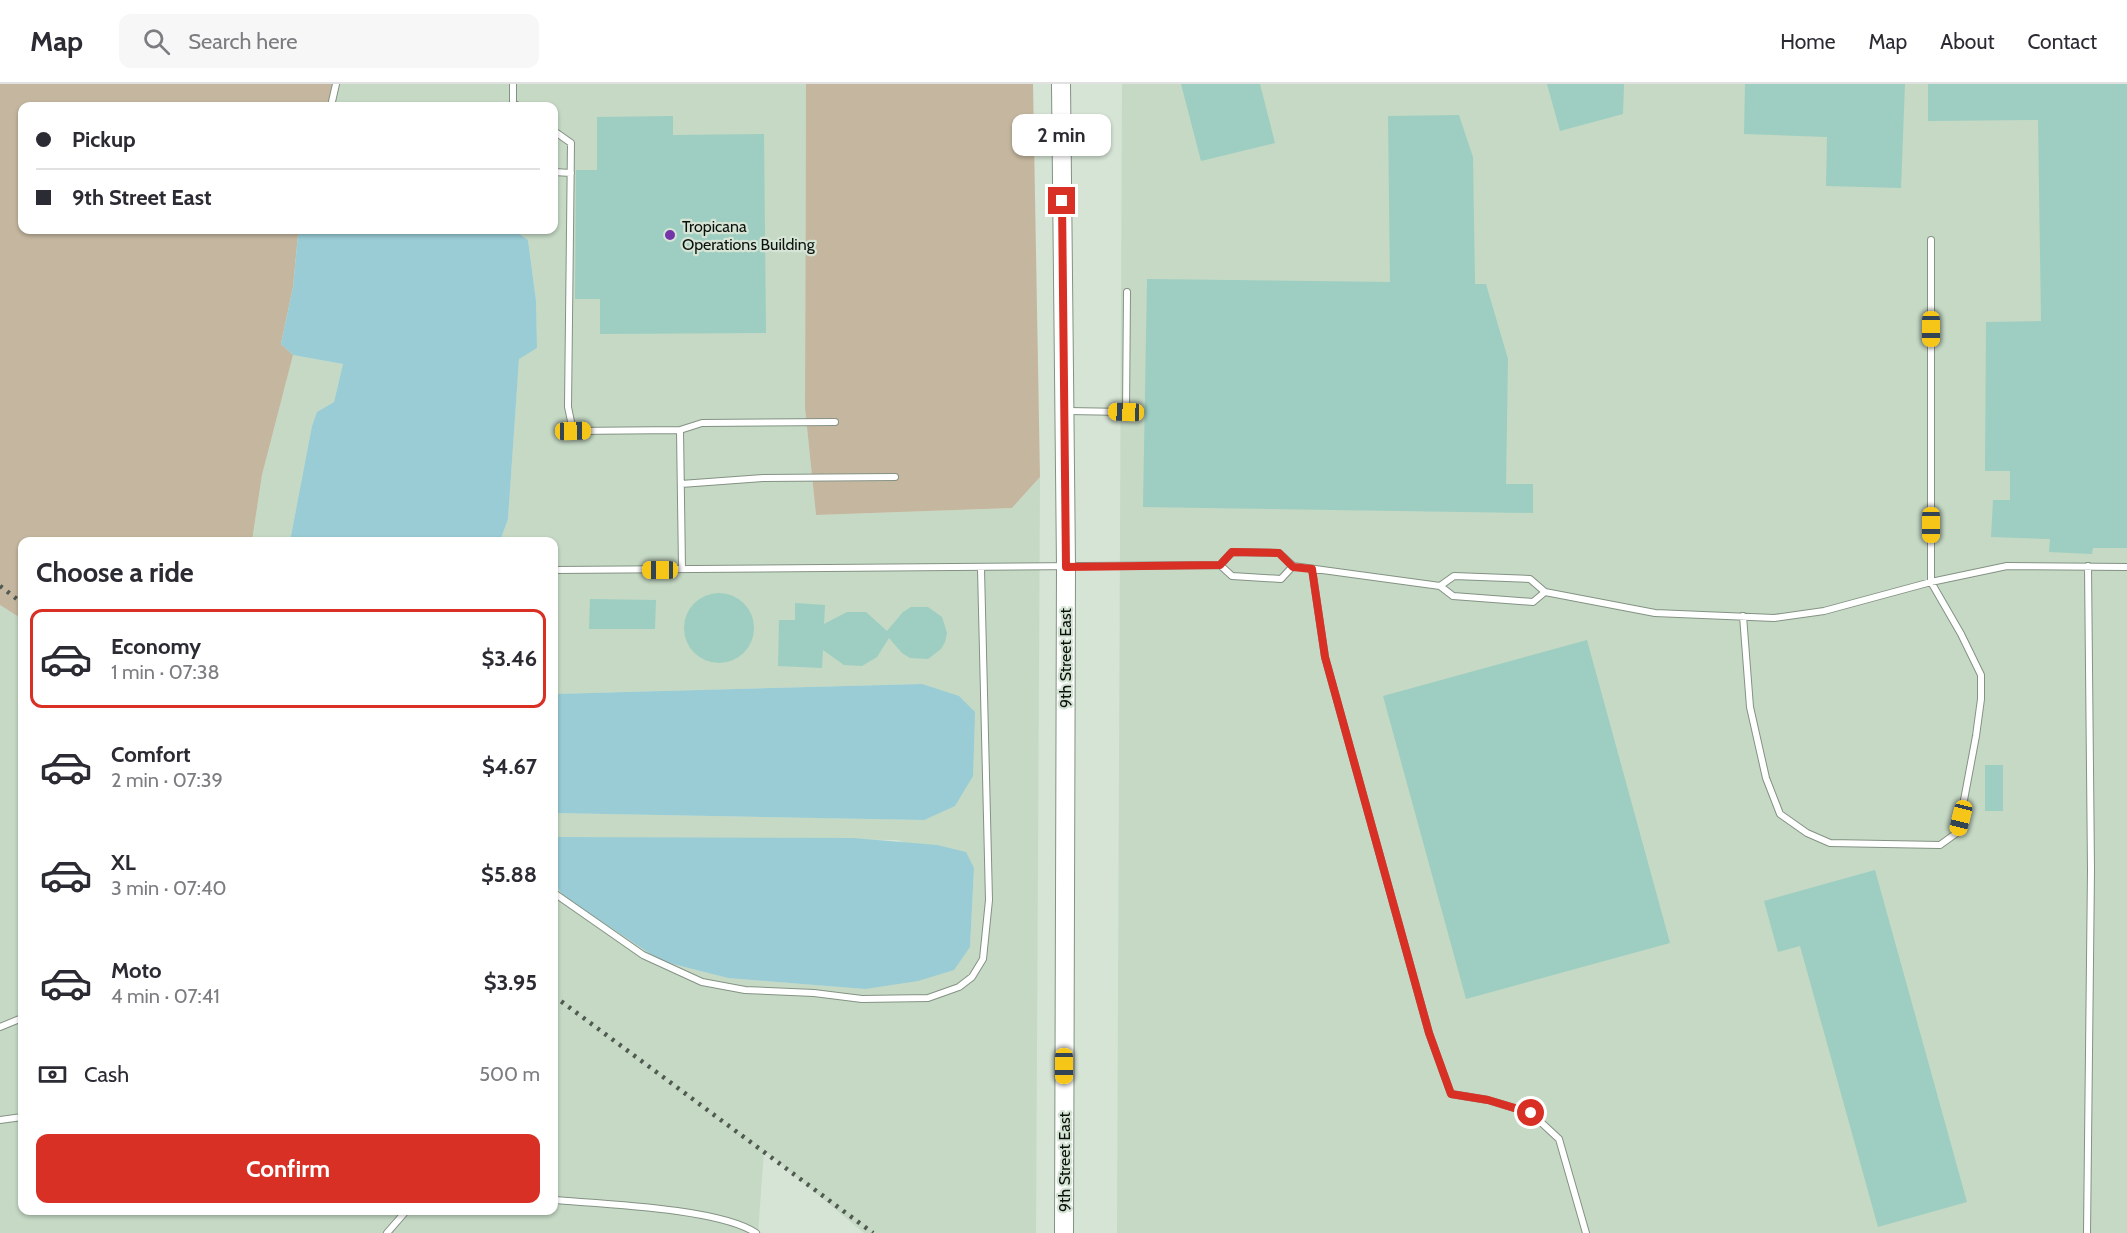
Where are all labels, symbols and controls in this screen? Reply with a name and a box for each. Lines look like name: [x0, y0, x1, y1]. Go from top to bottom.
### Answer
search box: [119, 14, 539, 68]
text: Map: [30, 24, 83, 58]
icon: search: [140, 25, 173, 58]
text: Search here: [188, 28, 297, 55]
text: Home: [1780, 29, 1836, 54]
text: Map: [1869, 29, 1907, 54]
text: About: [1940, 29, 1994, 54]
text: Contact: [2027, 29, 2097, 54]
callout: 2 min: [1012, 114, 1112, 156]
text: 2 min: [1037, 123, 1086, 147]
text: Pickup: [72, 126, 136, 153]
text: 9th Street East: [72, 184, 212, 211]
route end: [1048, 187, 1075, 214]
place label: Tropicana Operations Building: [682, 217, 816, 254]
marker: Tropicana Operations Building: [663, 228, 677, 242]
car: [1922, 311, 1940, 347]
car: [1108, 402, 1144, 422]
car: [555, 422, 591, 440]
car: [1922, 507, 1940, 543]
text: Choose a ride: [36, 556, 194, 589]
car: [642, 561, 678, 579]
street label: 9th Street East: [1056, 607, 1075, 708]
icon: car: [39, 632, 93, 686]
text: Economy: [111, 633, 201, 660]
text: $3.46: [481, 645, 537, 672]
text: 1 min · 07:38: [111, 660, 220, 684]
icon: car: [39, 740, 93, 794]
text: Comfort: [111, 741, 190, 768]
text: $4.67: [482, 753, 537, 780]
text: 2 min · 07:39: [111, 768, 223, 792]
car: [1948, 798, 1974, 838]
icon: car: [39, 848, 93, 902]
text: XL: [111, 849, 136, 876]
text: $5.88: [481, 861, 537, 888]
text: 3 min · 07:40: [111, 876, 227, 900]
icon: car: [39, 956, 93, 1010]
text: Moto: [111, 957, 162, 984]
text: $3.95: [484, 969, 537, 996]
text: 4 min · 07:41: [111, 984, 220, 1008]
car: [1055, 1048, 1073, 1084]
icon: cash: [36, 1058, 69, 1091]
text: Cash: [84, 1061, 129, 1088]
text: 500 m: [479, 1062, 540, 1086]
route start: [1517, 1099, 1544, 1126]
street label: 9th Street East: [1055, 1111, 1074, 1212]
button: Confirm: [36, 1134, 540, 1203]

